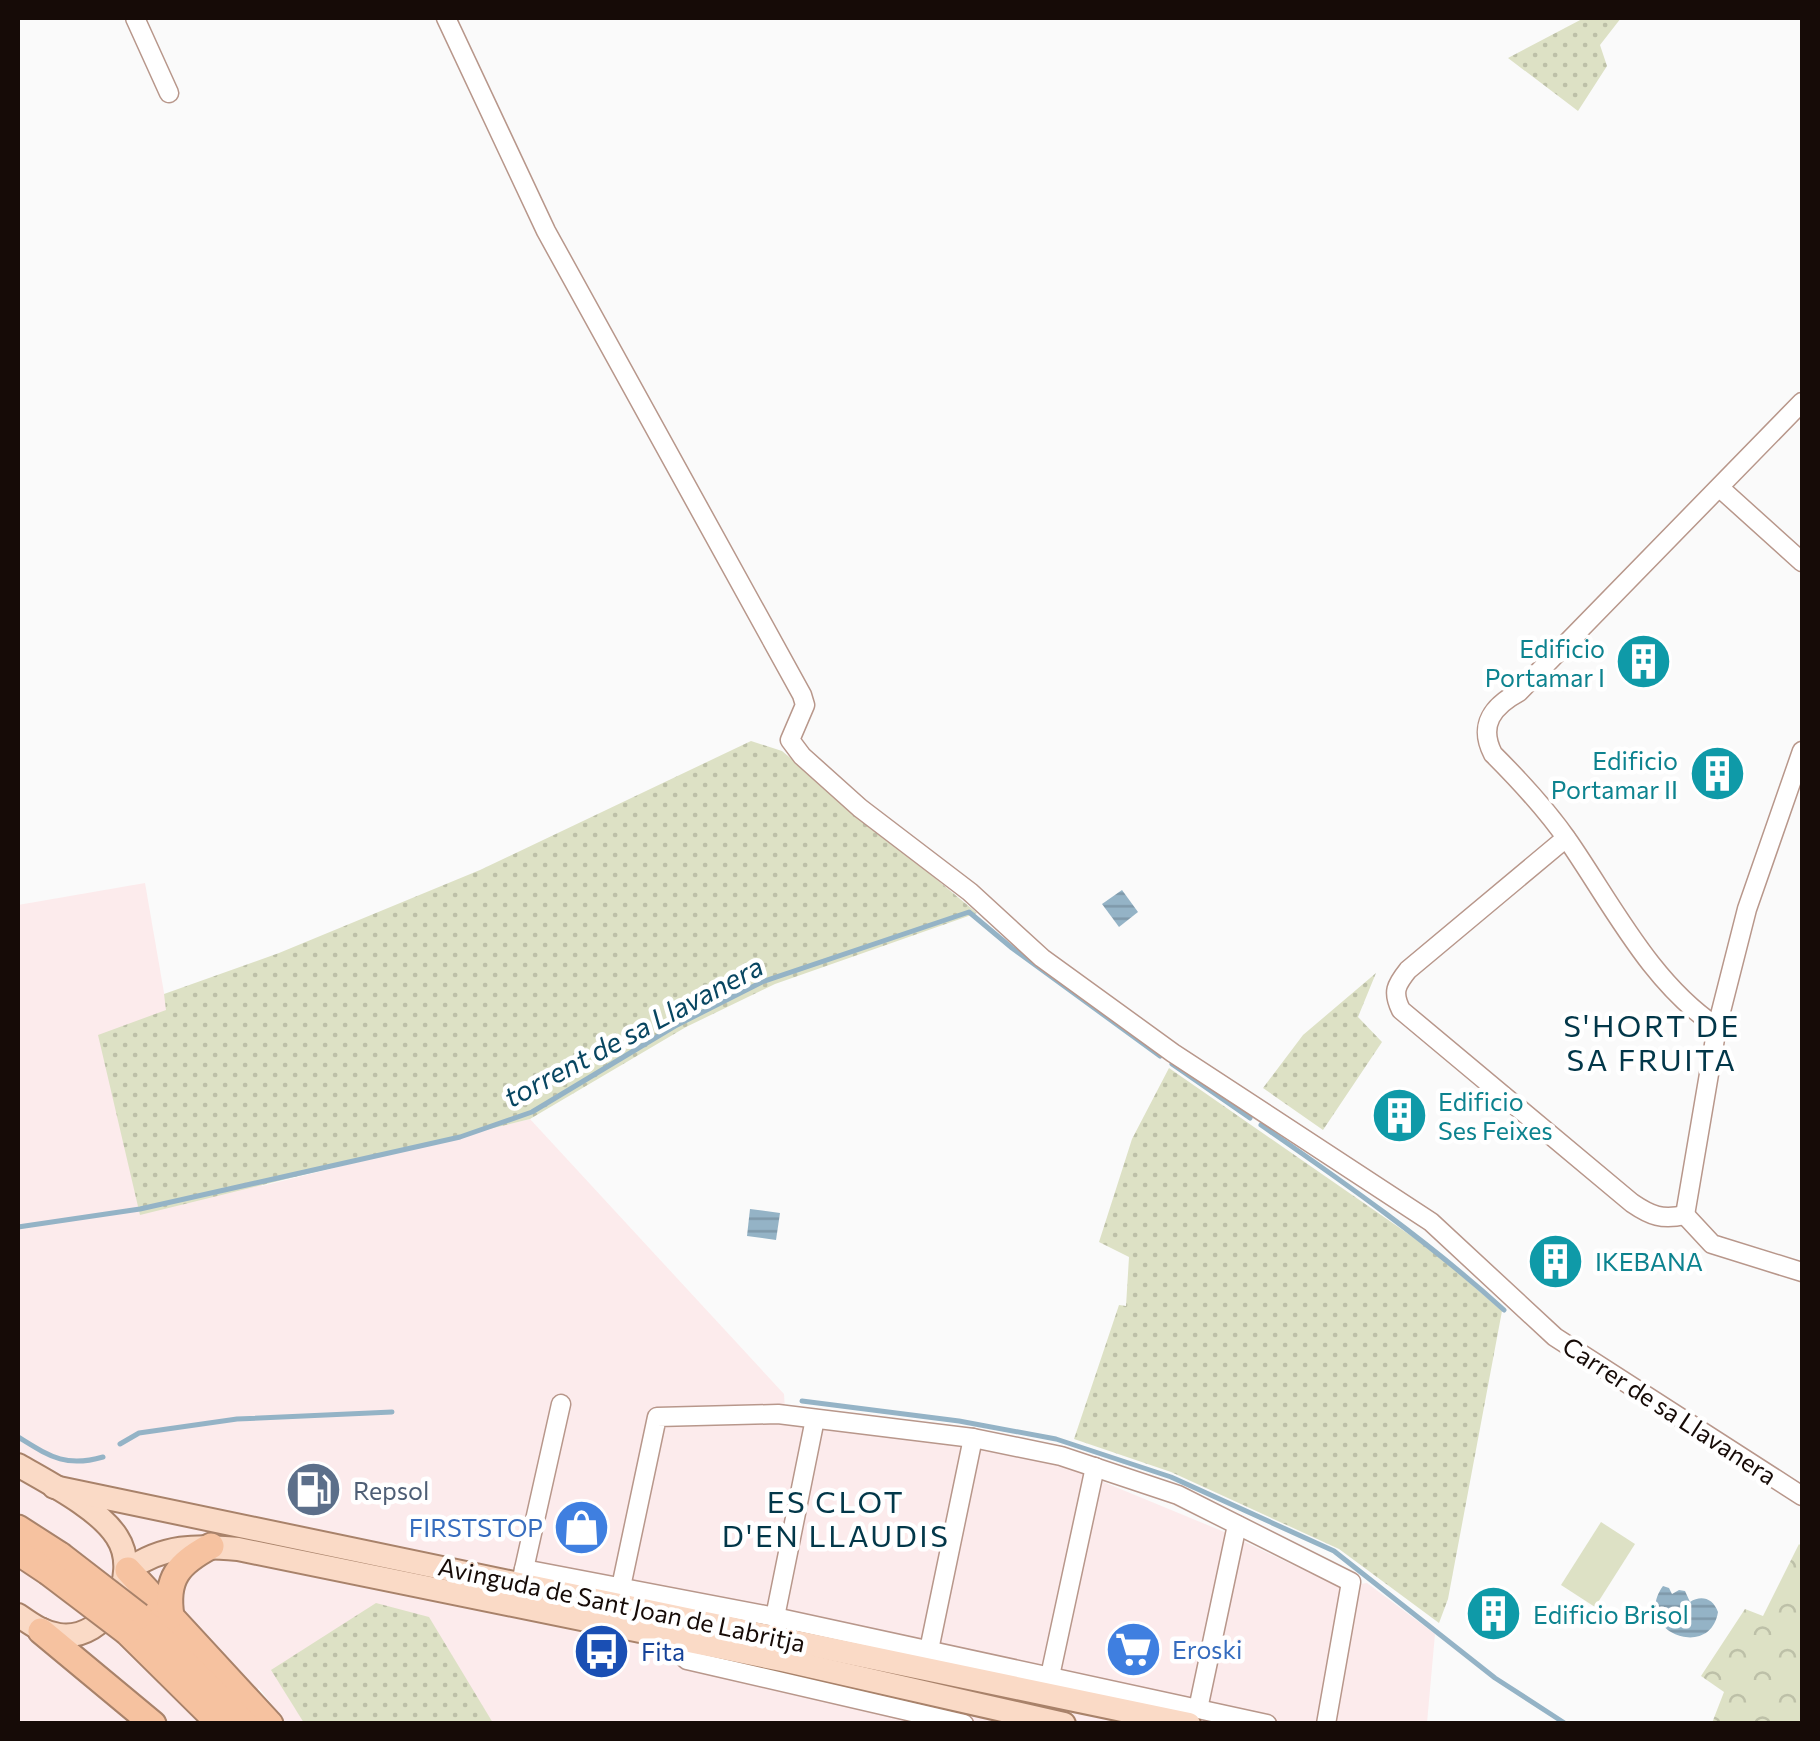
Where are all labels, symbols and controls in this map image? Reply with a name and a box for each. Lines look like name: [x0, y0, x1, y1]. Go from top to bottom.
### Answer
building icon: Edificio Portamar I: [1614, 632, 1674, 692]
place label: Edificio Portamar I: [1485, 633, 1605, 692]
building icon: Edificio Portamar II: [1687, 744, 1747, 804]
place label: Edificio Portamar II: [1551, 745, 1678, 804]
water label: torrent de sa Llavanera: [497, 948, 769, 1114]
district label: S'HORT DE SA FRUITA: [1563, 1006, 1741, 1077]
building icon: Edificio Ses Feixes: [1369, 1085, 1429, 1145]
place label: Edificio Ses Feixes: [1438, 1086, 1553, 1145]
building icon: IKEBANA: [1526, 1231, 1586, 1291]
place label: IKEBANA: [1595, 1246, 1703, 1276]
street label: Carrer de sa Llavanera: [1558, 1330, 1782, 1490]
fuel station icon: Repsol: [284, 1460, 344, 1520]
place label: Repsol: [353, 1475, 429, 1505]
district label: ES CLOT D'EN LLAUDIS: [722, 1482, 950, 1553]
shop icon: FIRSTSTOP: [552, 1497, 612, 1557]
place label: FIRSTSTOP: [409, 1512, 543, 1542]
street label: Avinguda de Sant Joan de Labritja: [436, 1550, 808, 1658]
building icon: Edificio Brisol: [1464, 1584, 1524, 1644]
place label: Edificio Brisol: [1533, 1599, 1689, 1629]
supermarket icon: Eroski: [1103, 1619, 1163, 1679]
bus stop icon: Fita: [572, 1621, 632, 1681]
place label: Eroski: [1172, 1634, 1242, 1664]
place label: Fita: [641, 1636, 685, 1666]

